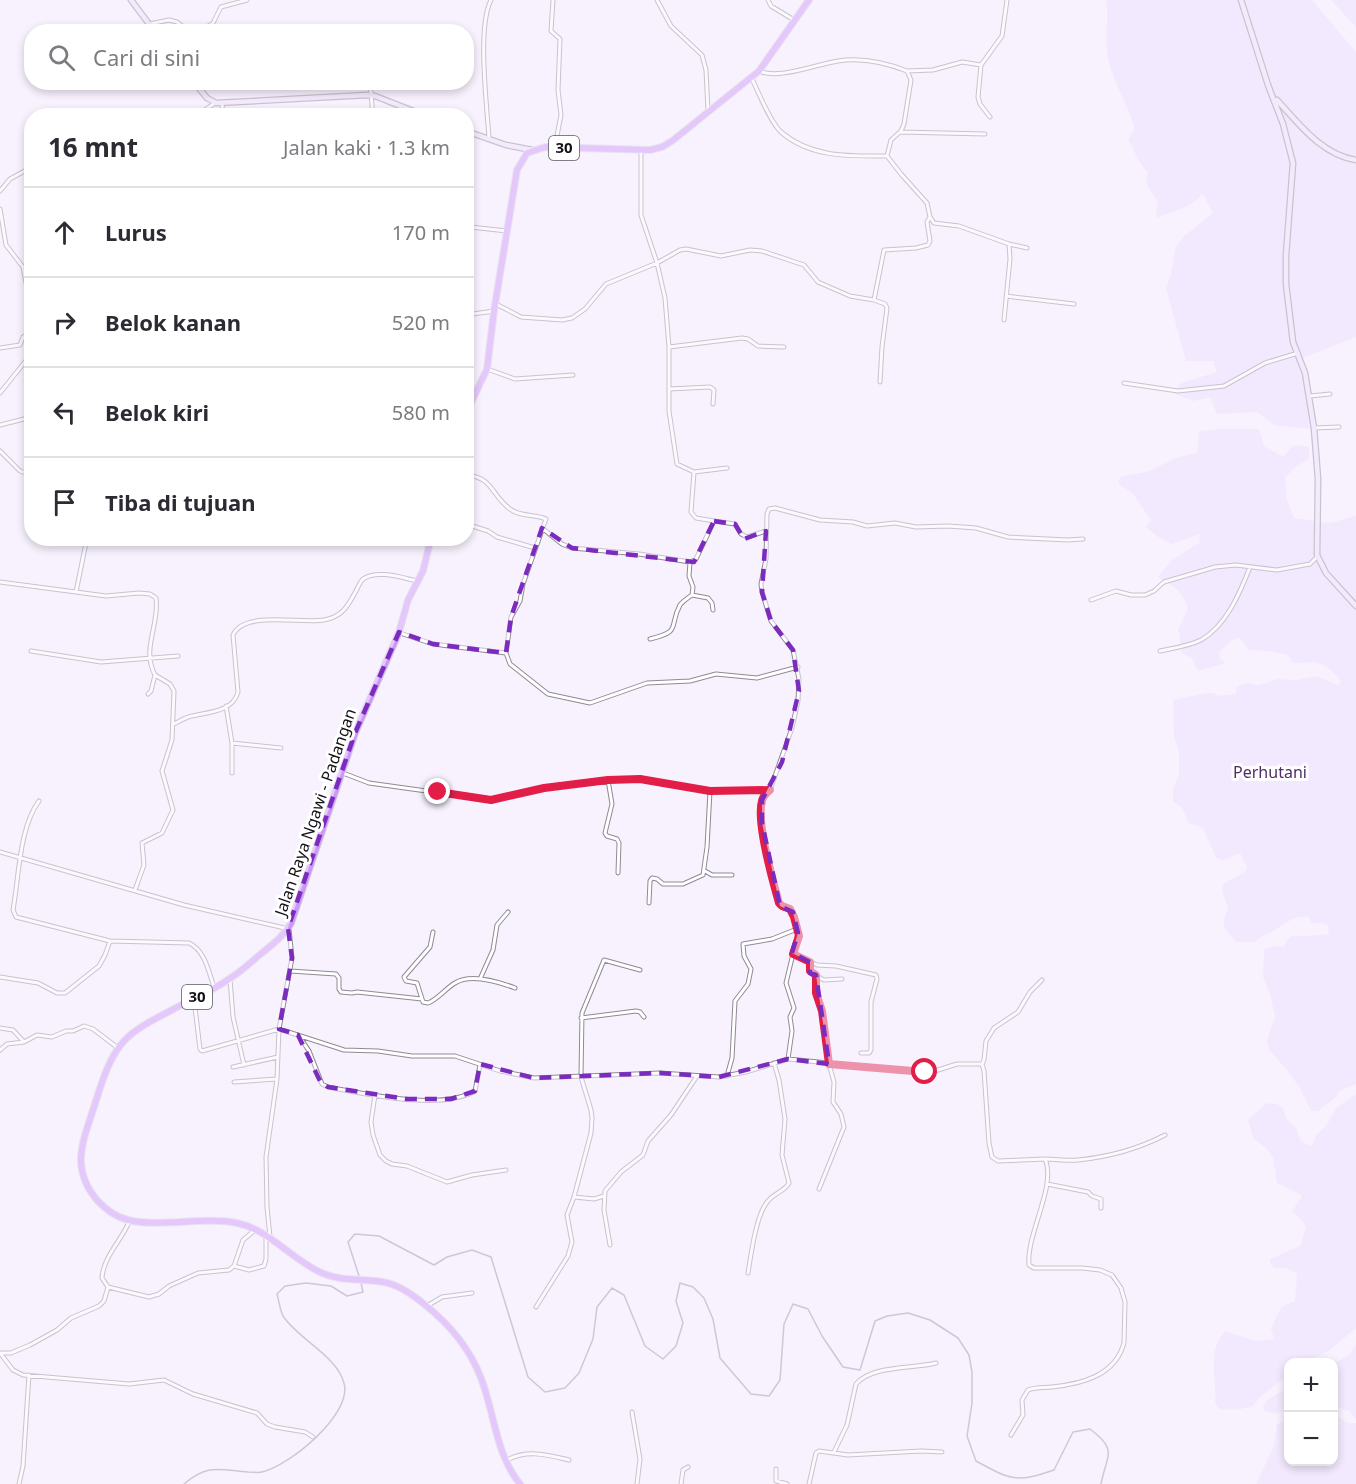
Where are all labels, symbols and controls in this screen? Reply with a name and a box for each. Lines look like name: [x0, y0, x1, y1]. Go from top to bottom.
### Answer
search box: [24, 24, 474, 90]
icon: search: [45, 41, 78, 74]
text: Cari di sini: [93, 42, 200, 72]
text: 16 mnt: [48, 129, 138, 165]
text: Jalan kaki · 1.3 km: [283, 134, 450, 161]
road number: 30: [549, 136, 579, 160]
icon: ahead: [48, 216, 81, 249]
text: Lurus: [105, 217, 167, 247]
text: 170 m: [392, 219, 450, 246]
icon: right: [48, 306, 81, 339]
text: Belok kanan: [105, 307, 241, 337]
text: 520 m: [392, 309, 450, 336]
icon: left: [48, 396, 81, 429]
text: Belok kiri: [105, 397, 209, 427]
text: 580 m: [392, 399, 450, 426]
icon: arrive: [48, 486, 81, 519]
text: Tiba di tujuan: [105, 487, 255, 517]
street label: Jalan Raya Ngawi - Padangan: [268, 705, 361, 921]
park label: Perhutani: [1233, 761, 1307, 783]
route end: [424, 778, 450, 804]
road number: 30: [182, 985, 212, 1009]
route start: [911, 1058, 937, 1084]
map controls: [1284, 1358, 1338, 1466]
button: +: [1284, 1358, 1338, 1412]
button: −: [1284, 1412, 1338, 1466]

